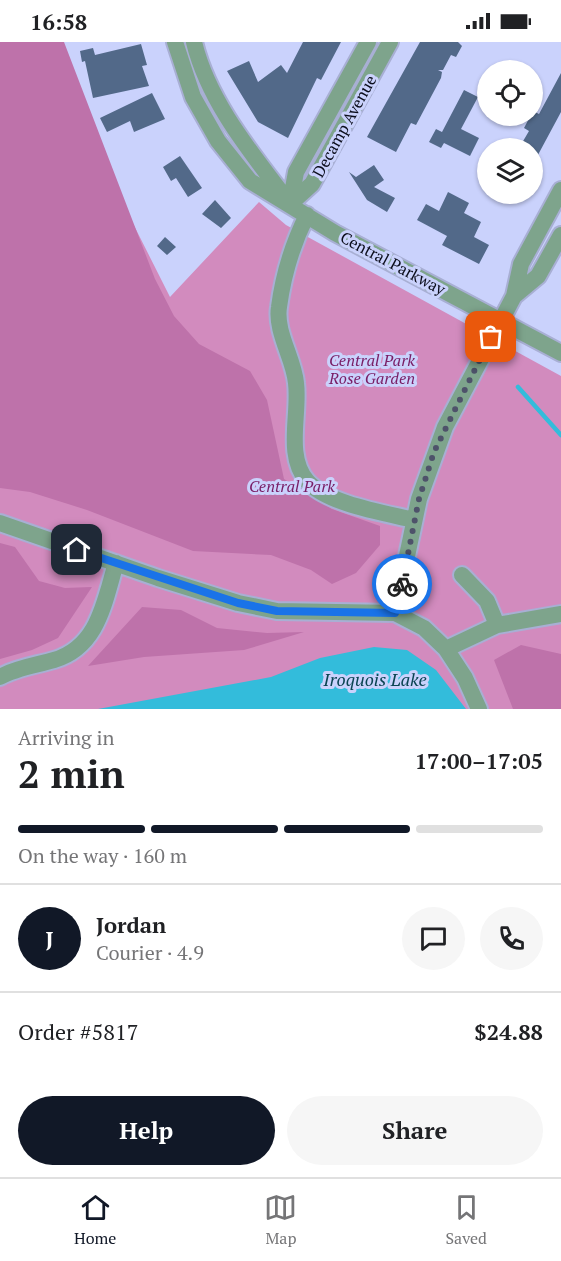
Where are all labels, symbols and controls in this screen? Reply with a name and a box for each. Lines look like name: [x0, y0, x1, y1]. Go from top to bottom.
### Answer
text: 16:58: [30, 7, 87, 36]
map controls: [477, 60, 543, 204]
button: locate: [477, 60, 543, 126]
street label: Decamp Avenue: [307, 71, 381, 181]
button: layers: [477, 138, 543, 204]
street label: Central Parkway: [337, 226, 450, 300]
pin: [465, 311, 516, 362]
icon: bag: [474, 320, 507, 353]
park label: Central Park Rose Garden: [328, 349, 415, 389]
park label: Central Park: [249, 475, 335, 497]
pin: [51, 524, 102, 575]
icon: home: [60, 533, 93, 566]
courier: [372, 554, 432, 614]
icon: bike: [386, 568, 419, 601]
water label: Iroquois Lake: [322, 667, 427, 691]
text: Arriving in: [18, 724, 114, 751]
text: 17:00–17:05: [415, 746, 543, 775]
text: 2 min: [18, 747, 125, 799]
text: On the way · 160 m: [18, 842, 187, 869]
button: chat: [402, 907, 465, 970]
button: phone: [480, 907, 543, 970]
text: Jordan: [96, 910, 166, 939]
text: J: [45, 924, 54, 953]
text: Courier · 4.9: [96, 939, 204, 966]
text: Order #5817: [18, 1017, 138, 1046]
text: $24.88: [474, 1017, 543, 1046]
button: Help: [18, 1096, 275, 1165]
button: Share: [287, 1096, 543, 1165]
tab: Home: [74, 1191, 116, 1249]
tab: Map: [264, 1191, 297, 1249]
tab: Saved: [446, 1191, 487, 1249]

